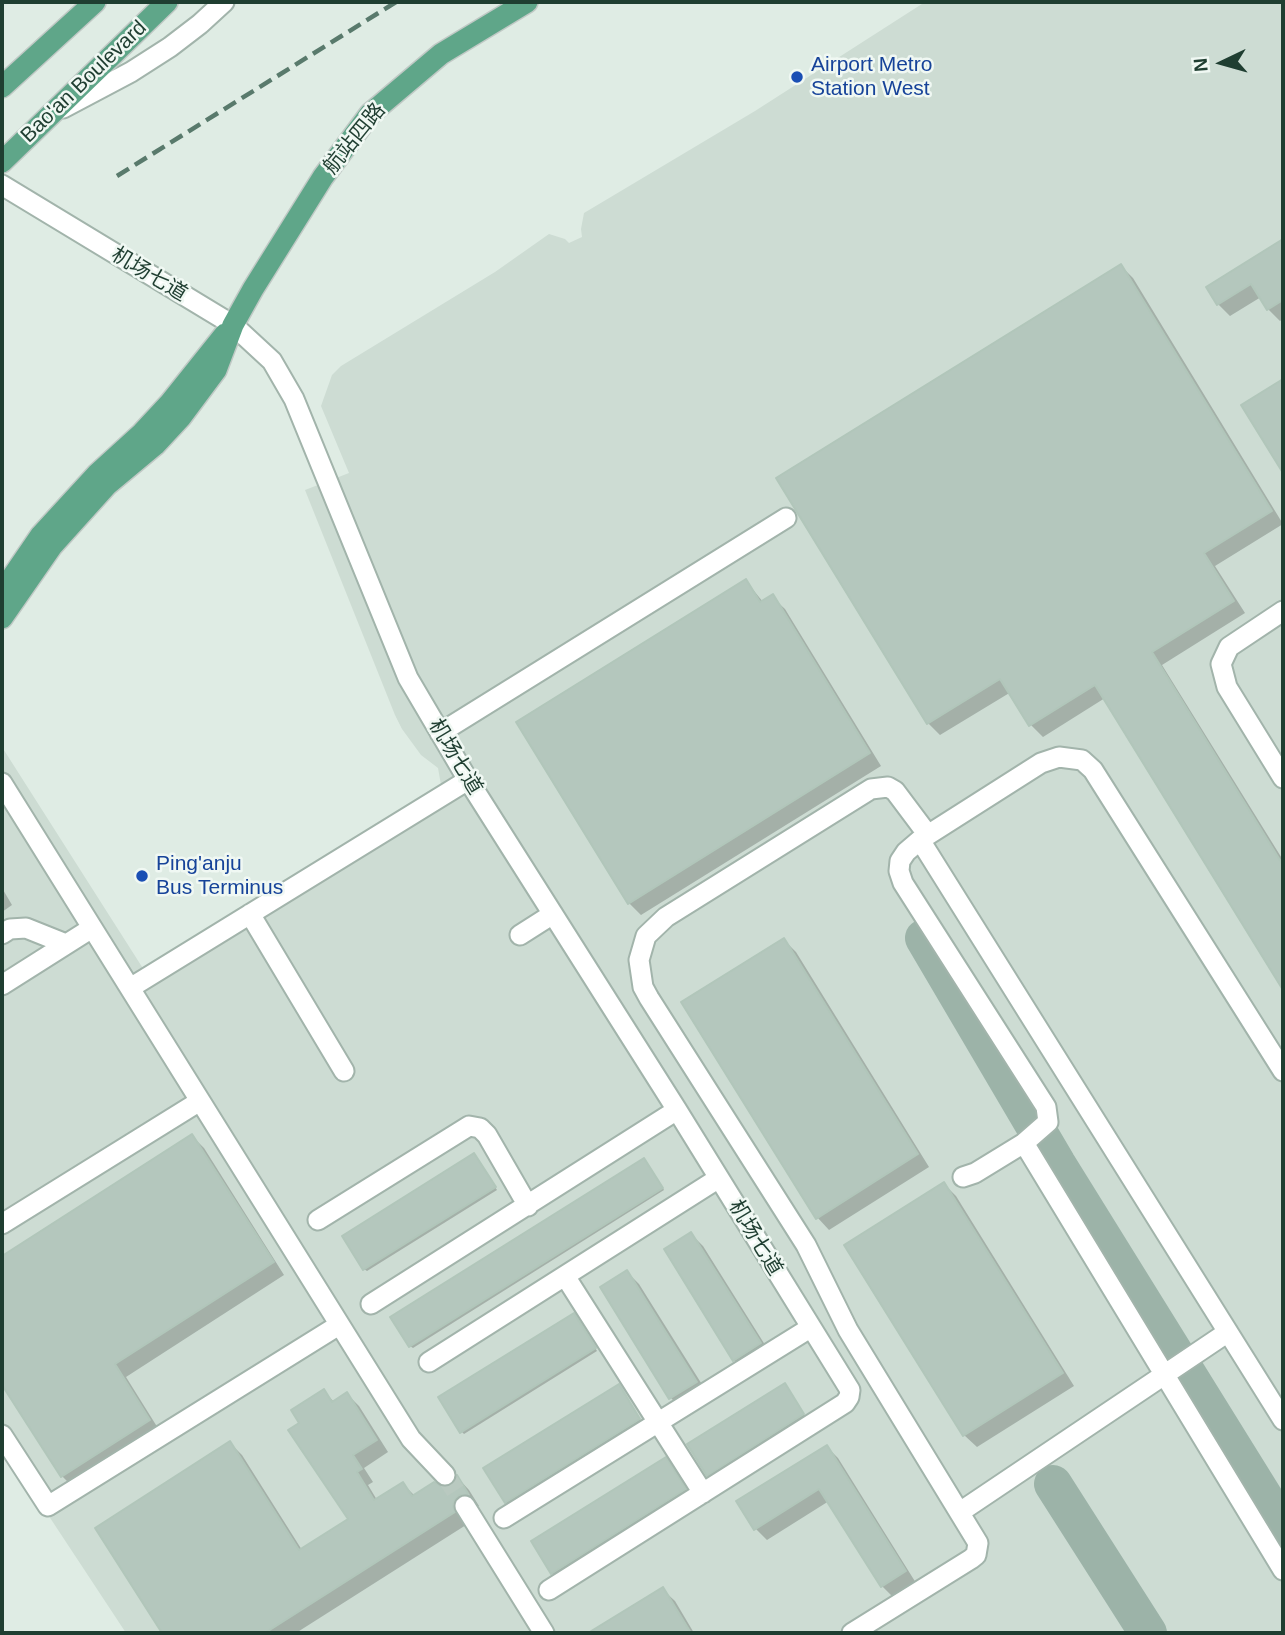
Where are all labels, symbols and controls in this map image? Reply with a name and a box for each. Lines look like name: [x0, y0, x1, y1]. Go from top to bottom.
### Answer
street label: Bao'an Boulevard: [16, 16, 152, 148]
north arrow: [1187, 28, 1257, 98]
place label: Airport Metro Station West: [811, 52, 932, 102]
text: N: [1190, 57, 1212, 73]
marker: Airport Metro Station West: [789, 69, 805, 85]
street label: 航站四路: [319, 98, 391, 180]
street label: 机场七道: [107, 243, 191, 307]
street label: 机场七道: [423, 715, 487, 799]
place label: Ping'anju Bus Terminus: [156, 851, 283, 901]
marker: Ping'anju Bus Terminus: [134, 868, 150, 884]
street label: 机场七道: [723, 1196, 787, 1280]

